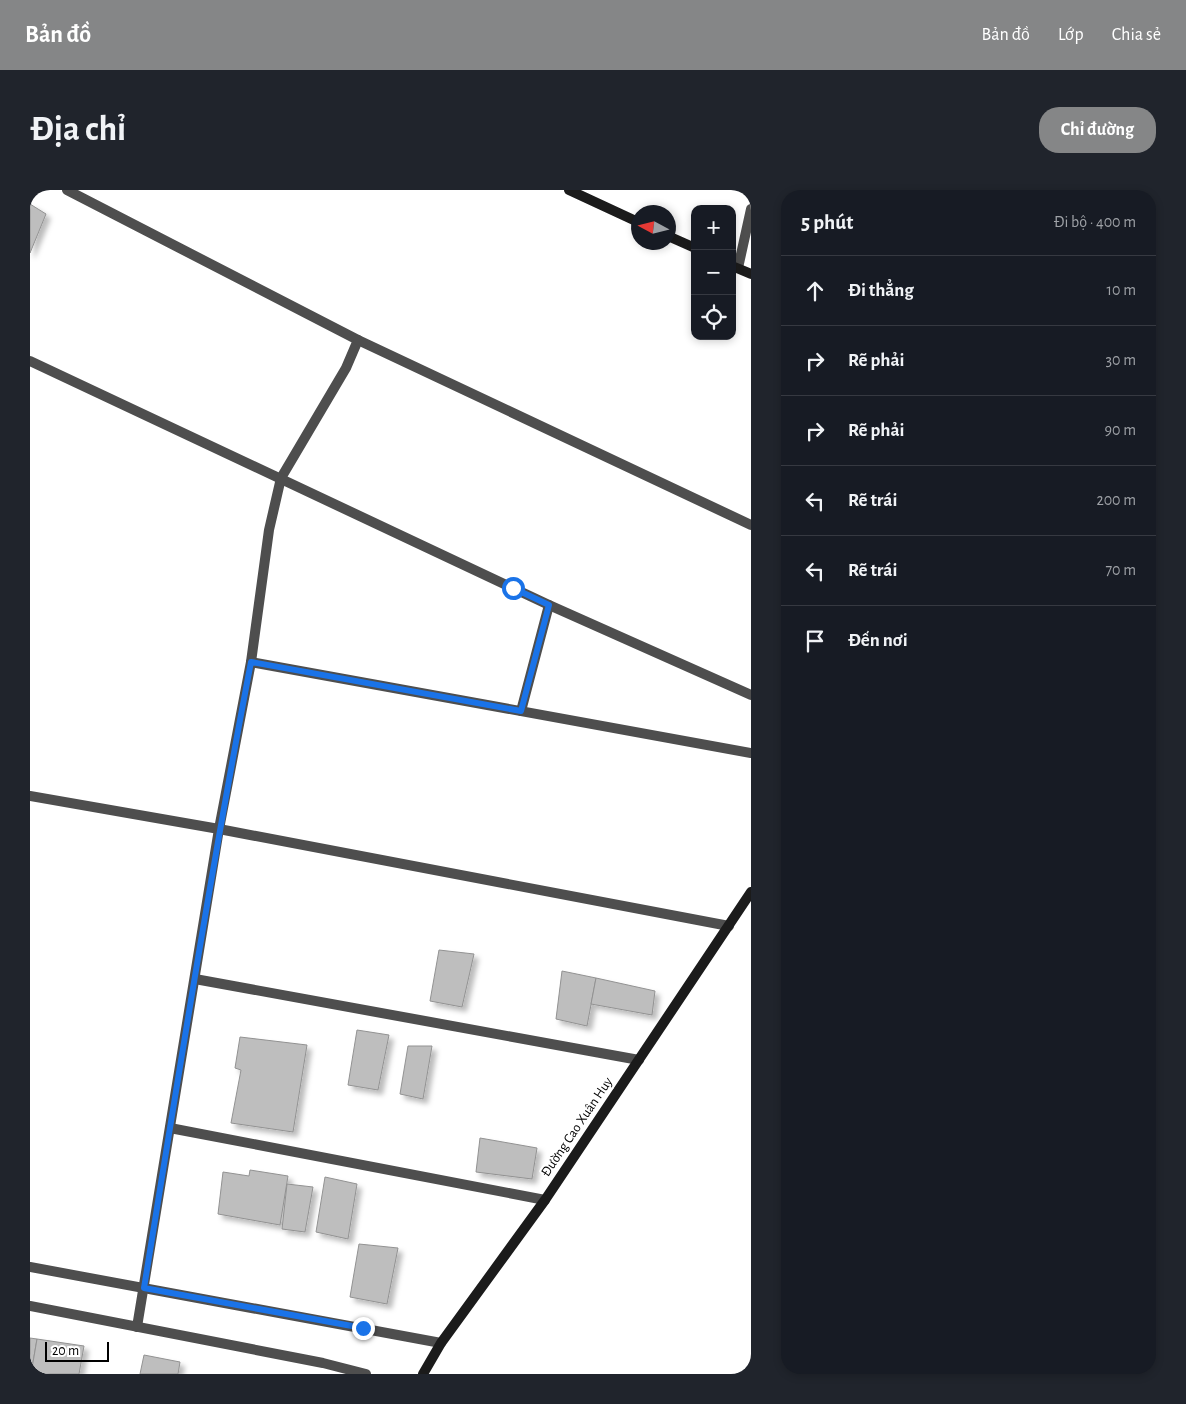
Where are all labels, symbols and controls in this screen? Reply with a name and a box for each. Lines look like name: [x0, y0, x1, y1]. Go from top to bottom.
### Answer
text: Bản đồ: [25, 23, 91, 47]
text: Bản đồ: [982, 26, 1030, 44]
text: Lớp: [1058, 26, 1084, 44]
text: Chia sẻ: [1112, 26, 1161, 44]
button: Chỉ đường: [1039, 107, 1156, 153]
text: Địa chỉ: [30, 112, 126, 147]
north arrow: [631, 205, 676, 250]
map controls: [691, 205, 736, 340]
button: +: [691, 205, 736, 250]
text: 5 phút: [801, 212, 853, 233]
text: Đi bộ · 400 m: [1054, 214, 1136, 230]
button: −: [691, 250, 736, 295]
icon: ahead: [801, 277, 829, 305]
text: Đi thẳng: [848, 281, 914, 300]
text: 10 m: [1107, 282, 1136, 298]
button: locate: [691, 295, 736, 340]
icon: right: [801, 347, 829, 375]
text: Rẽ phải: [848, 351, 905, 370]
text: 30 m: [1106, 352, 1136, 368]
icon: right: [801, 417, 829, 445]
text: Rẽ phải: [848, 421, 905, 440]
text: 90 m: [1105, 422, 1136, 438]
icon: left: [801, 487, 829, 515]
text: Rẽ trái: [848, 491, 897, 510]
text: 200 m: [1096, 492, 1136, 508]
icon: left: [801, 557, 829, 585]
text: Rẽ trái: [848, 561, 897, 580]
text: 70 m: [1105, 562, 1136, 578]
route start: [502, 577, 525, 600]
icon: arrive: [801, 627, 829, 655]
text: Đến nơi: [848, 631, 908, 650]
street label: Đường Cao Xuân Huy: [539, 1075, 615, 1179]
route end: [352, 1317, 375, 1340]
scale bar: [45, 1339, 109, 1362]
text: 20 m: [52, 1344, 79, 1358]

